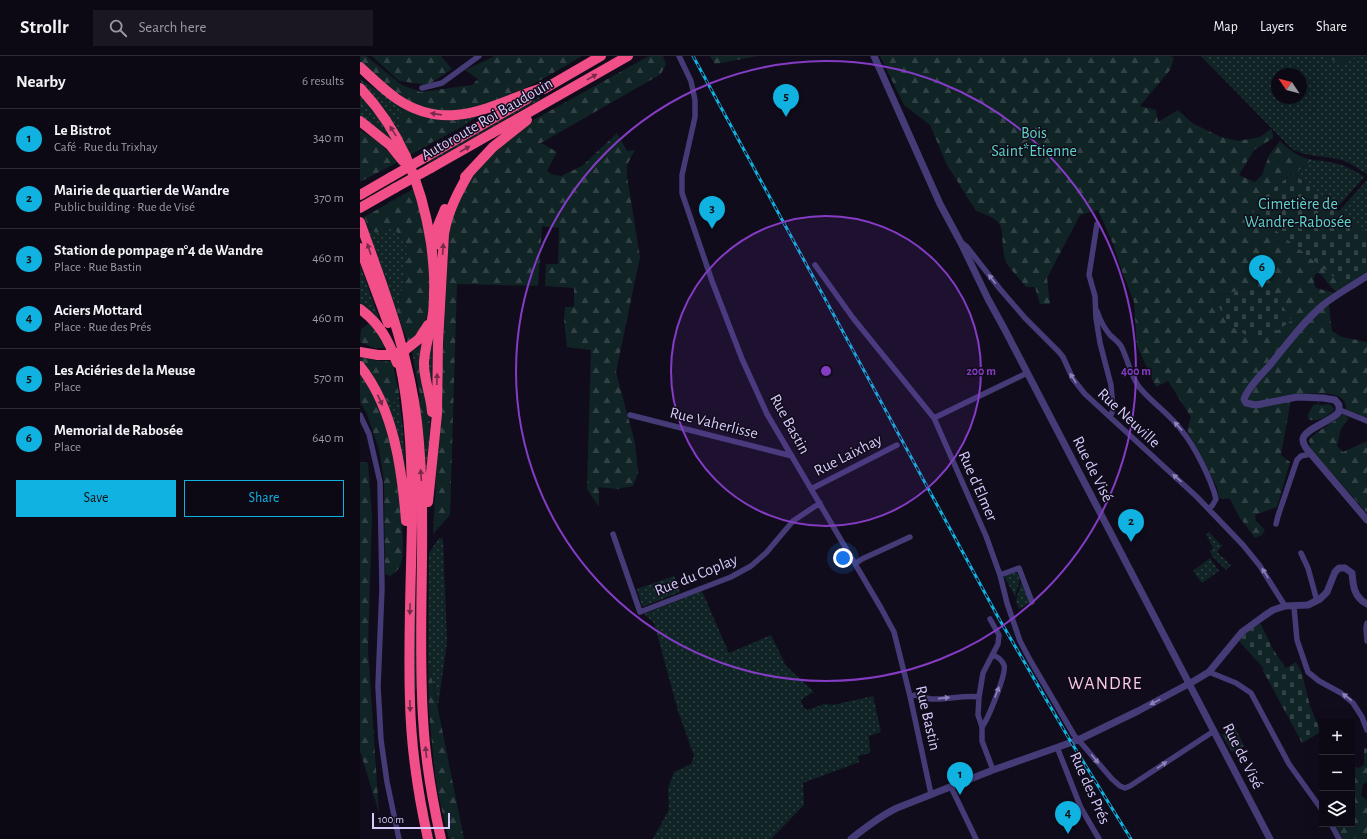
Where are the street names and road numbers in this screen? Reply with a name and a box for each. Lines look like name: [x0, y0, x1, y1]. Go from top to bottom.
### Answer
street label: Autoroute Roi Baudouin: [418, 75, 556, 163]
street label: Rue Neuville: [1095, 385, 1163, 451]
street label: Rue Bastin: [767, 391, 813, 457]
street label: Rue Vaherlisse: [668, 404, 760, 442]
street label: Rue Laixhay: [811, 431, 885, 480]
street label: Rue de Visé: [1070, 434, 1116, 504]
street label: Rue d'Elmer: [956, 449, 1001, 524]
street label: Rue du Coplay: [652, 551, 740, 600]
street label: Rue Bastin: [913, 684, 943, 752]
street label: Rue de Visé: [1220, 721, 1266, 791]
street label: Rue des Prés: [1067, 749, 1113, 827]

